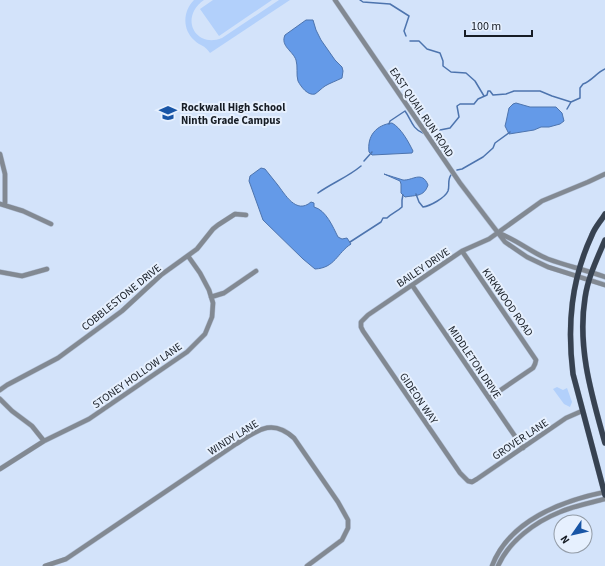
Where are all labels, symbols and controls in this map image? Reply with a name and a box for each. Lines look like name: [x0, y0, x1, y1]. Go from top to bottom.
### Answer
scale bar: [465, 12, 532, 38]
text: 100 m: [471, 18, 501, 35]
street label: EAST QUAIL RUN ROAD: [386, 65, 457, 160]
place label: Rockwall High School Ninth Grade Campus: [181, 100, 286, 128]
school or university icon: Rockwall High School Ninth Grade Campus: [158, 103, 178, 123]
street label: BAILEY DRIVE: [394, 244, 453, 291]
street label: COBBLESTONE DRIVE: [78, 260, 164, 334]
street label: KIRKWOOD ROAD: [478, 265, 537, 340]
street label: MIDDLETON DRIVE: [445, 323, 505, 402]
street label: STONEY HOLLOW LANE: [89, 339, 185, 412]
street label: GIDEON WAY: [396, 370, 442, 427]
street label: GROVER LANE: [489, 415, 551, 464]
street label: WINDY LANE: [205, 416, 262, 459]
north arrow: [553, 514, 593, 554]
text: N: [557, 532, 573, 547]

